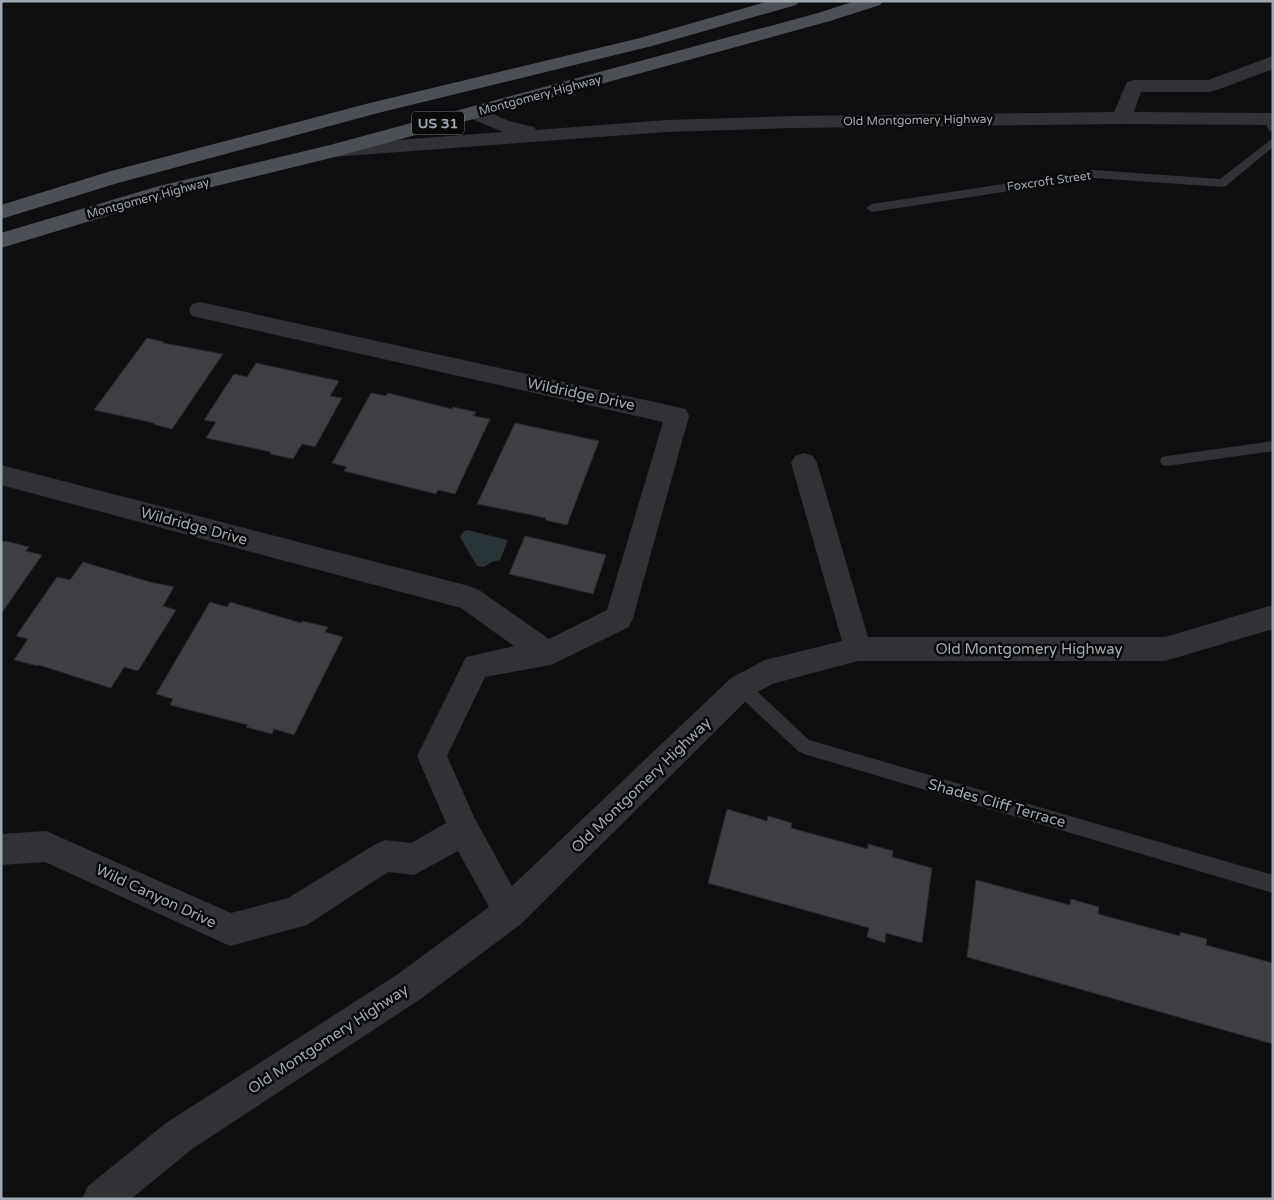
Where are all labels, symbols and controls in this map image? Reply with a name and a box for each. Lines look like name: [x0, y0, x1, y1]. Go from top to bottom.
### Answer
street label: Montgomery Highway: [477, 72, 603, 118]
road number: US 31: [412, 112, 464, 134]
street label: Old Montgomery Highway: [843, 112, 994, 128]
street label: Foxcroft Street: [1006, 168, 1092, 194]
street label: Montgomery Highway: [85, 175, 211, 221]
street label: Wildridge Drive: [525, 374, 637, 414]
street label: Wildridge Drive: [139, 503, 249, 549]
street label: Old Montgomery Highway: [935, 640, 1123, 658]
street label: Old Montgomery Highway: [567, 714, 715, 856]
street label: Shades Cliff Terrace: [926, 775, 1068, 831]
street label: Wild Canyon Drive: [93, 860, 219, 932]
street label: Old Montgomery Highway: [245, 980, 411, 1098]

